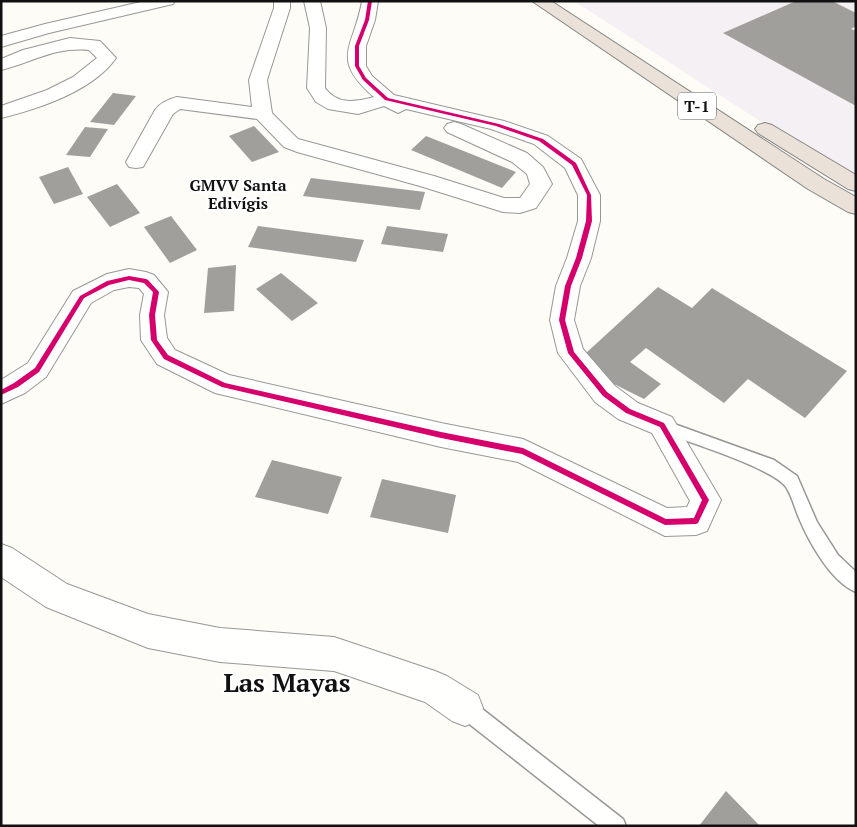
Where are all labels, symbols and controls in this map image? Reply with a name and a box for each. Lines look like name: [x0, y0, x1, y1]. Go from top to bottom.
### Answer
road number: T-1: [678, 92, 716, 120]
district label: GMVV Santa Edivígis: [189, 174, 287, 214]
district label: Las Mayas: [223, 665, 351, 699]

